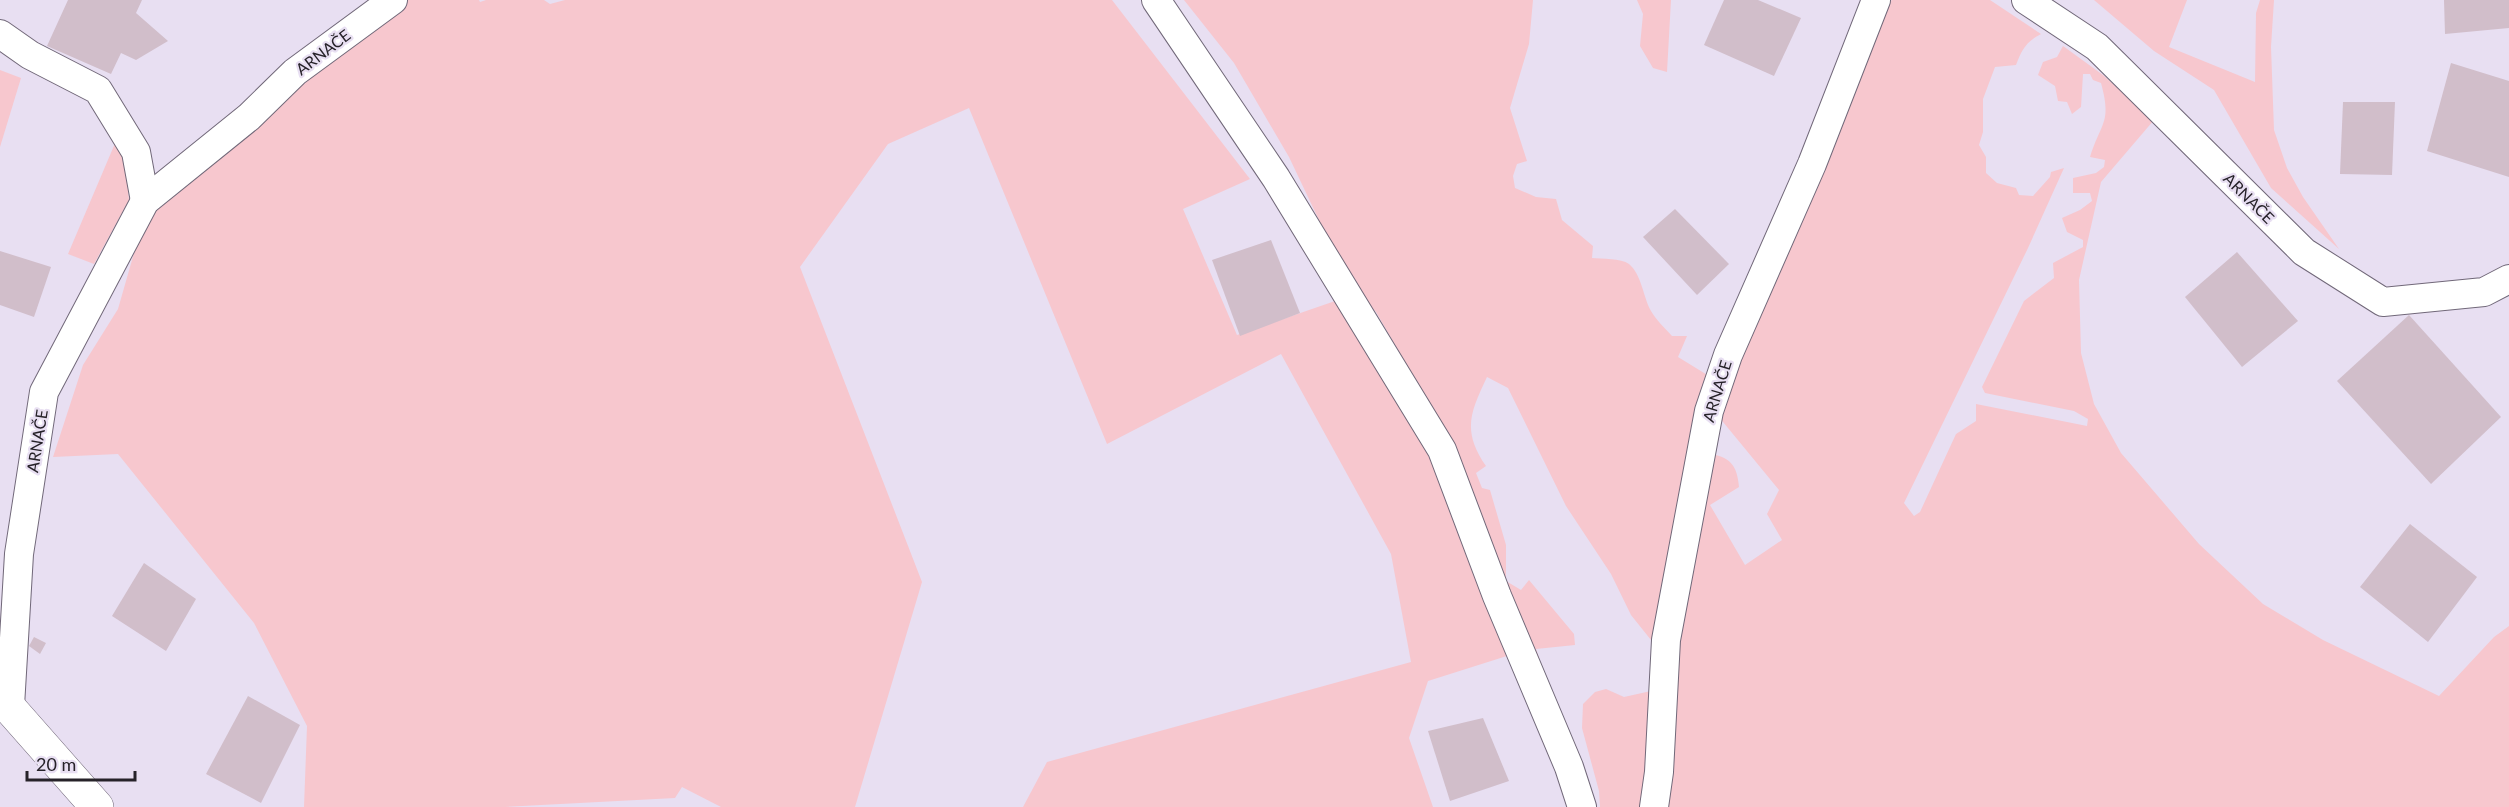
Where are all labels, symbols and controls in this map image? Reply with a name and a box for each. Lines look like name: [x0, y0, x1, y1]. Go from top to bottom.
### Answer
street label: ARNAČE: [292, 25, 354, 78]
street label: ARNAČE: [2220, 168, 2279, 227]
street label: ARNAČE: [1698, 358, 1735, 424]
street label: ARNAČE: [22, 408, 51, 474]
scale bar: [27, 744, 135, 782]
text: 20 m: [36, 753, 76, 775]

